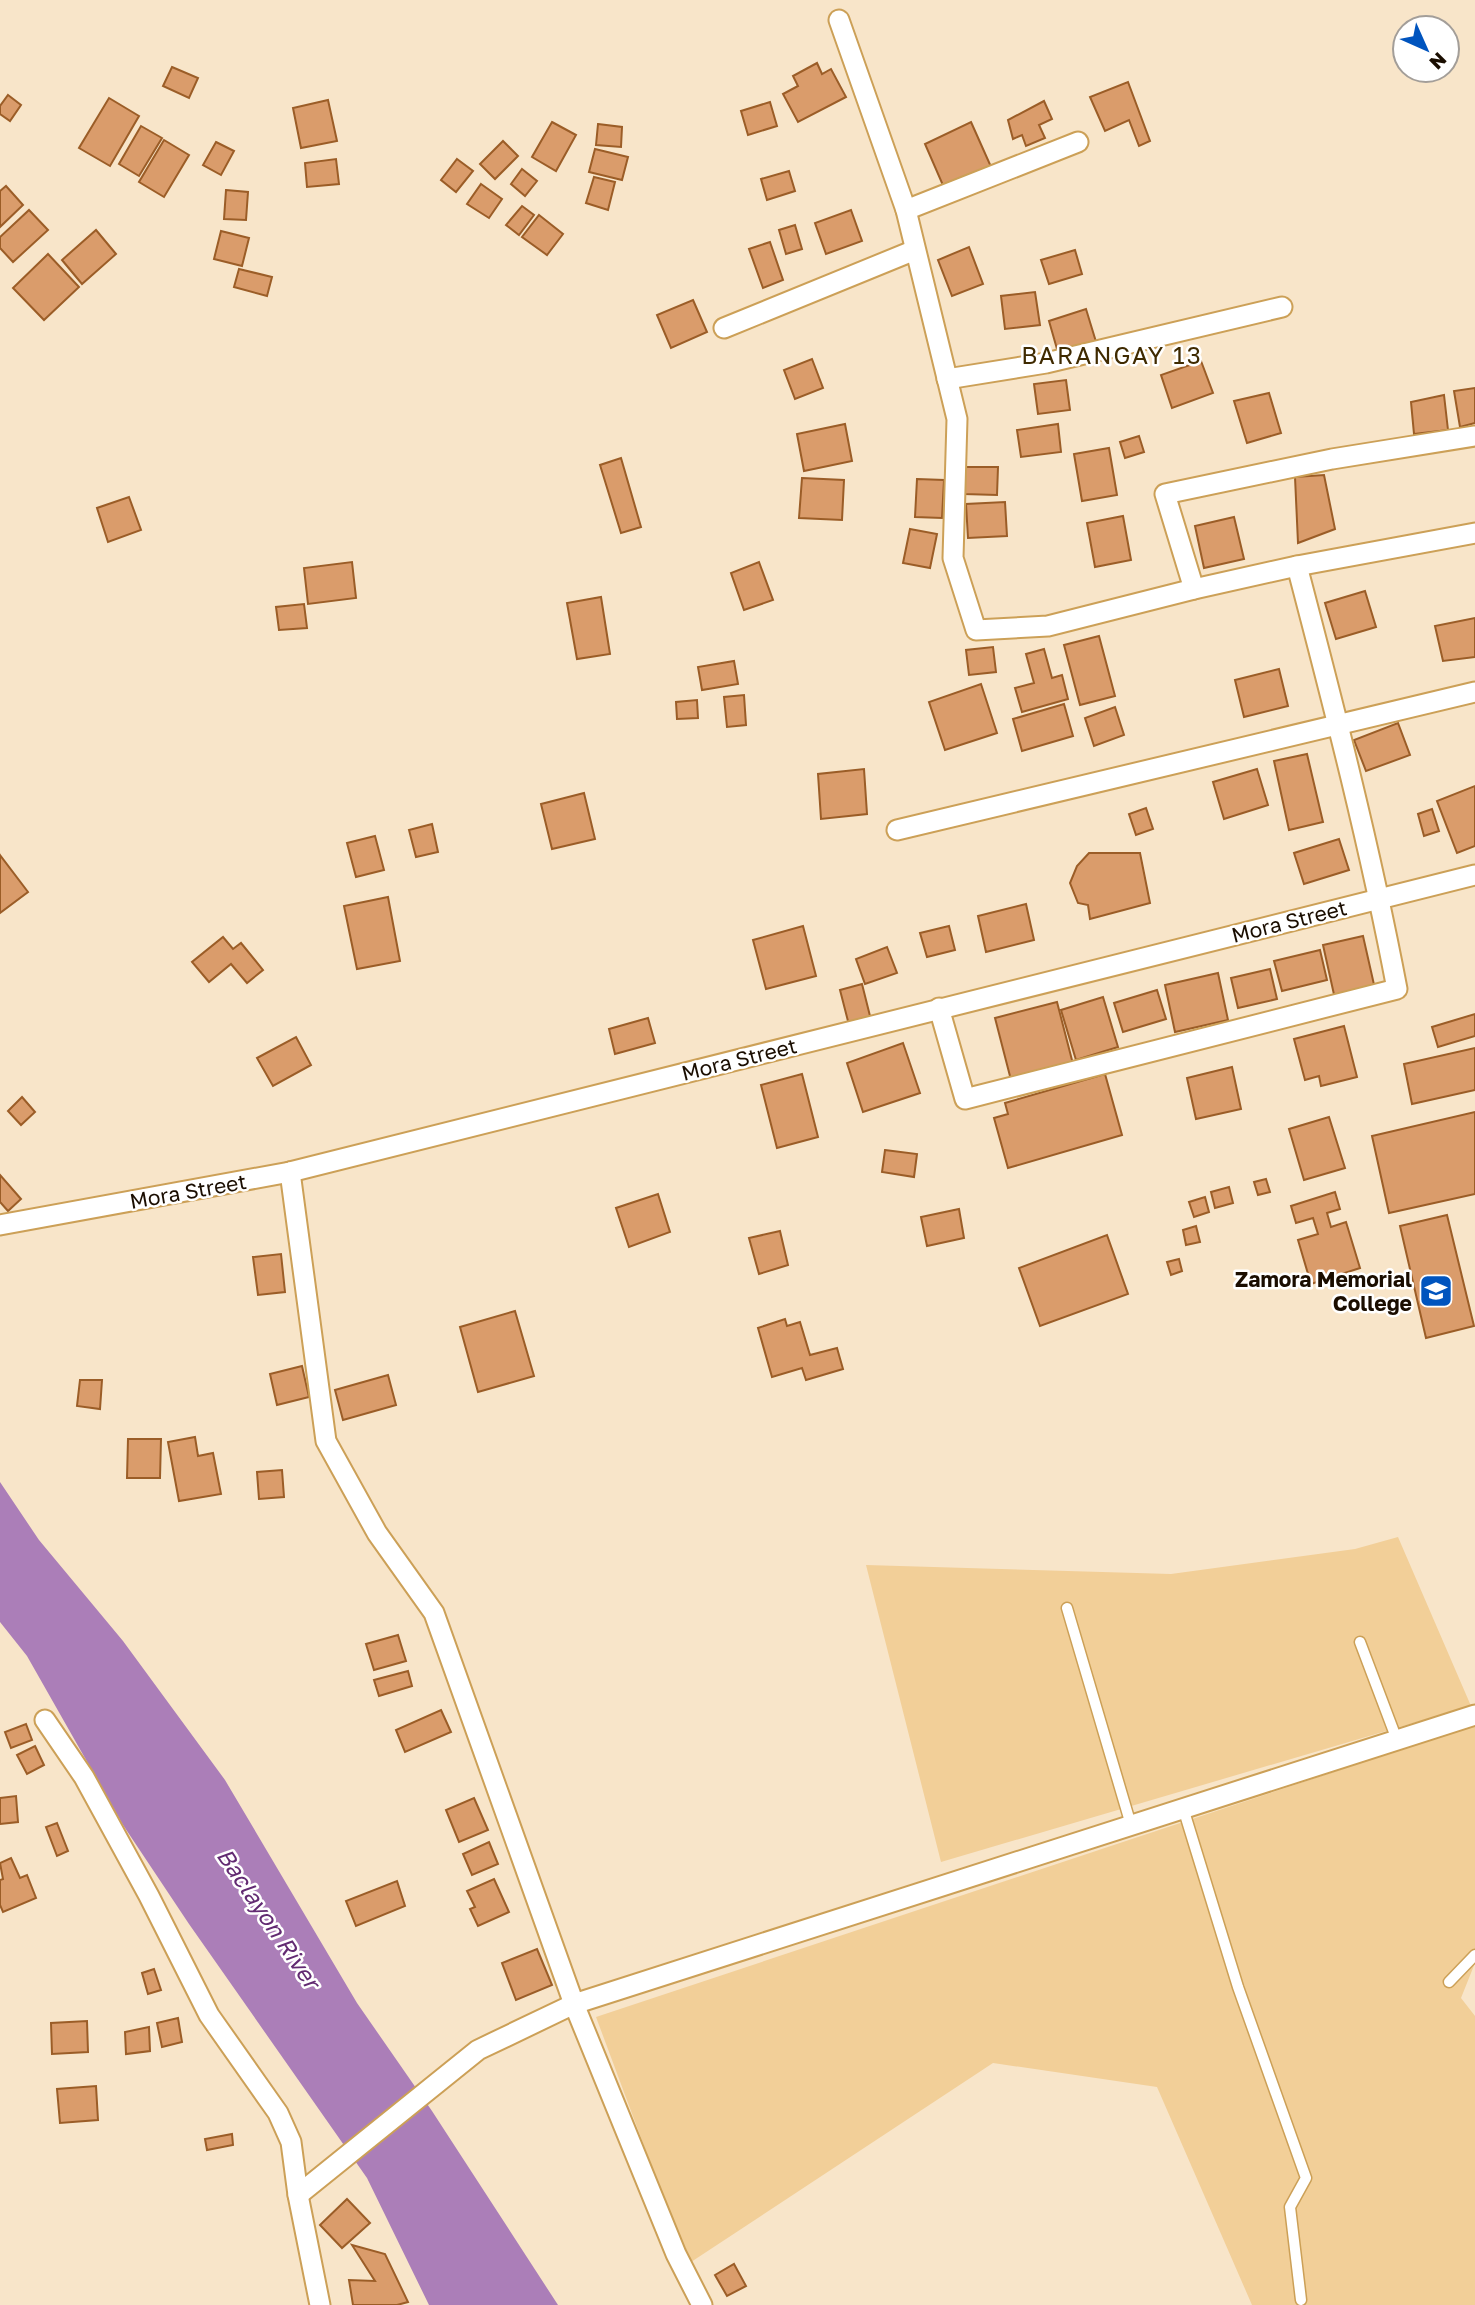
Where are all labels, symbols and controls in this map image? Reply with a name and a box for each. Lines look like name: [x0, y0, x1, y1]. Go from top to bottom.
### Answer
north arrow: [1391, 14, 1461, 84]
text: N: [1425, 48, 1452, 75]
district label: BARANGAY 13: [1021, 340, 1203, 369]
street label: Mora Street: [1229, 894, 1349, 948]
street label: Mora Street: [679, 1032, 799, 1086]
street label: Mora Street: [128, 1168, 248, 1214]
place label: Zamora Memorial College: [1235, 1266, 1412, 1316]
school or university icon: Zamora Memorial College: [1417, 1272, 1455, 1310]
water label: Baclayon River: [212, 1842, 328, 1996]

